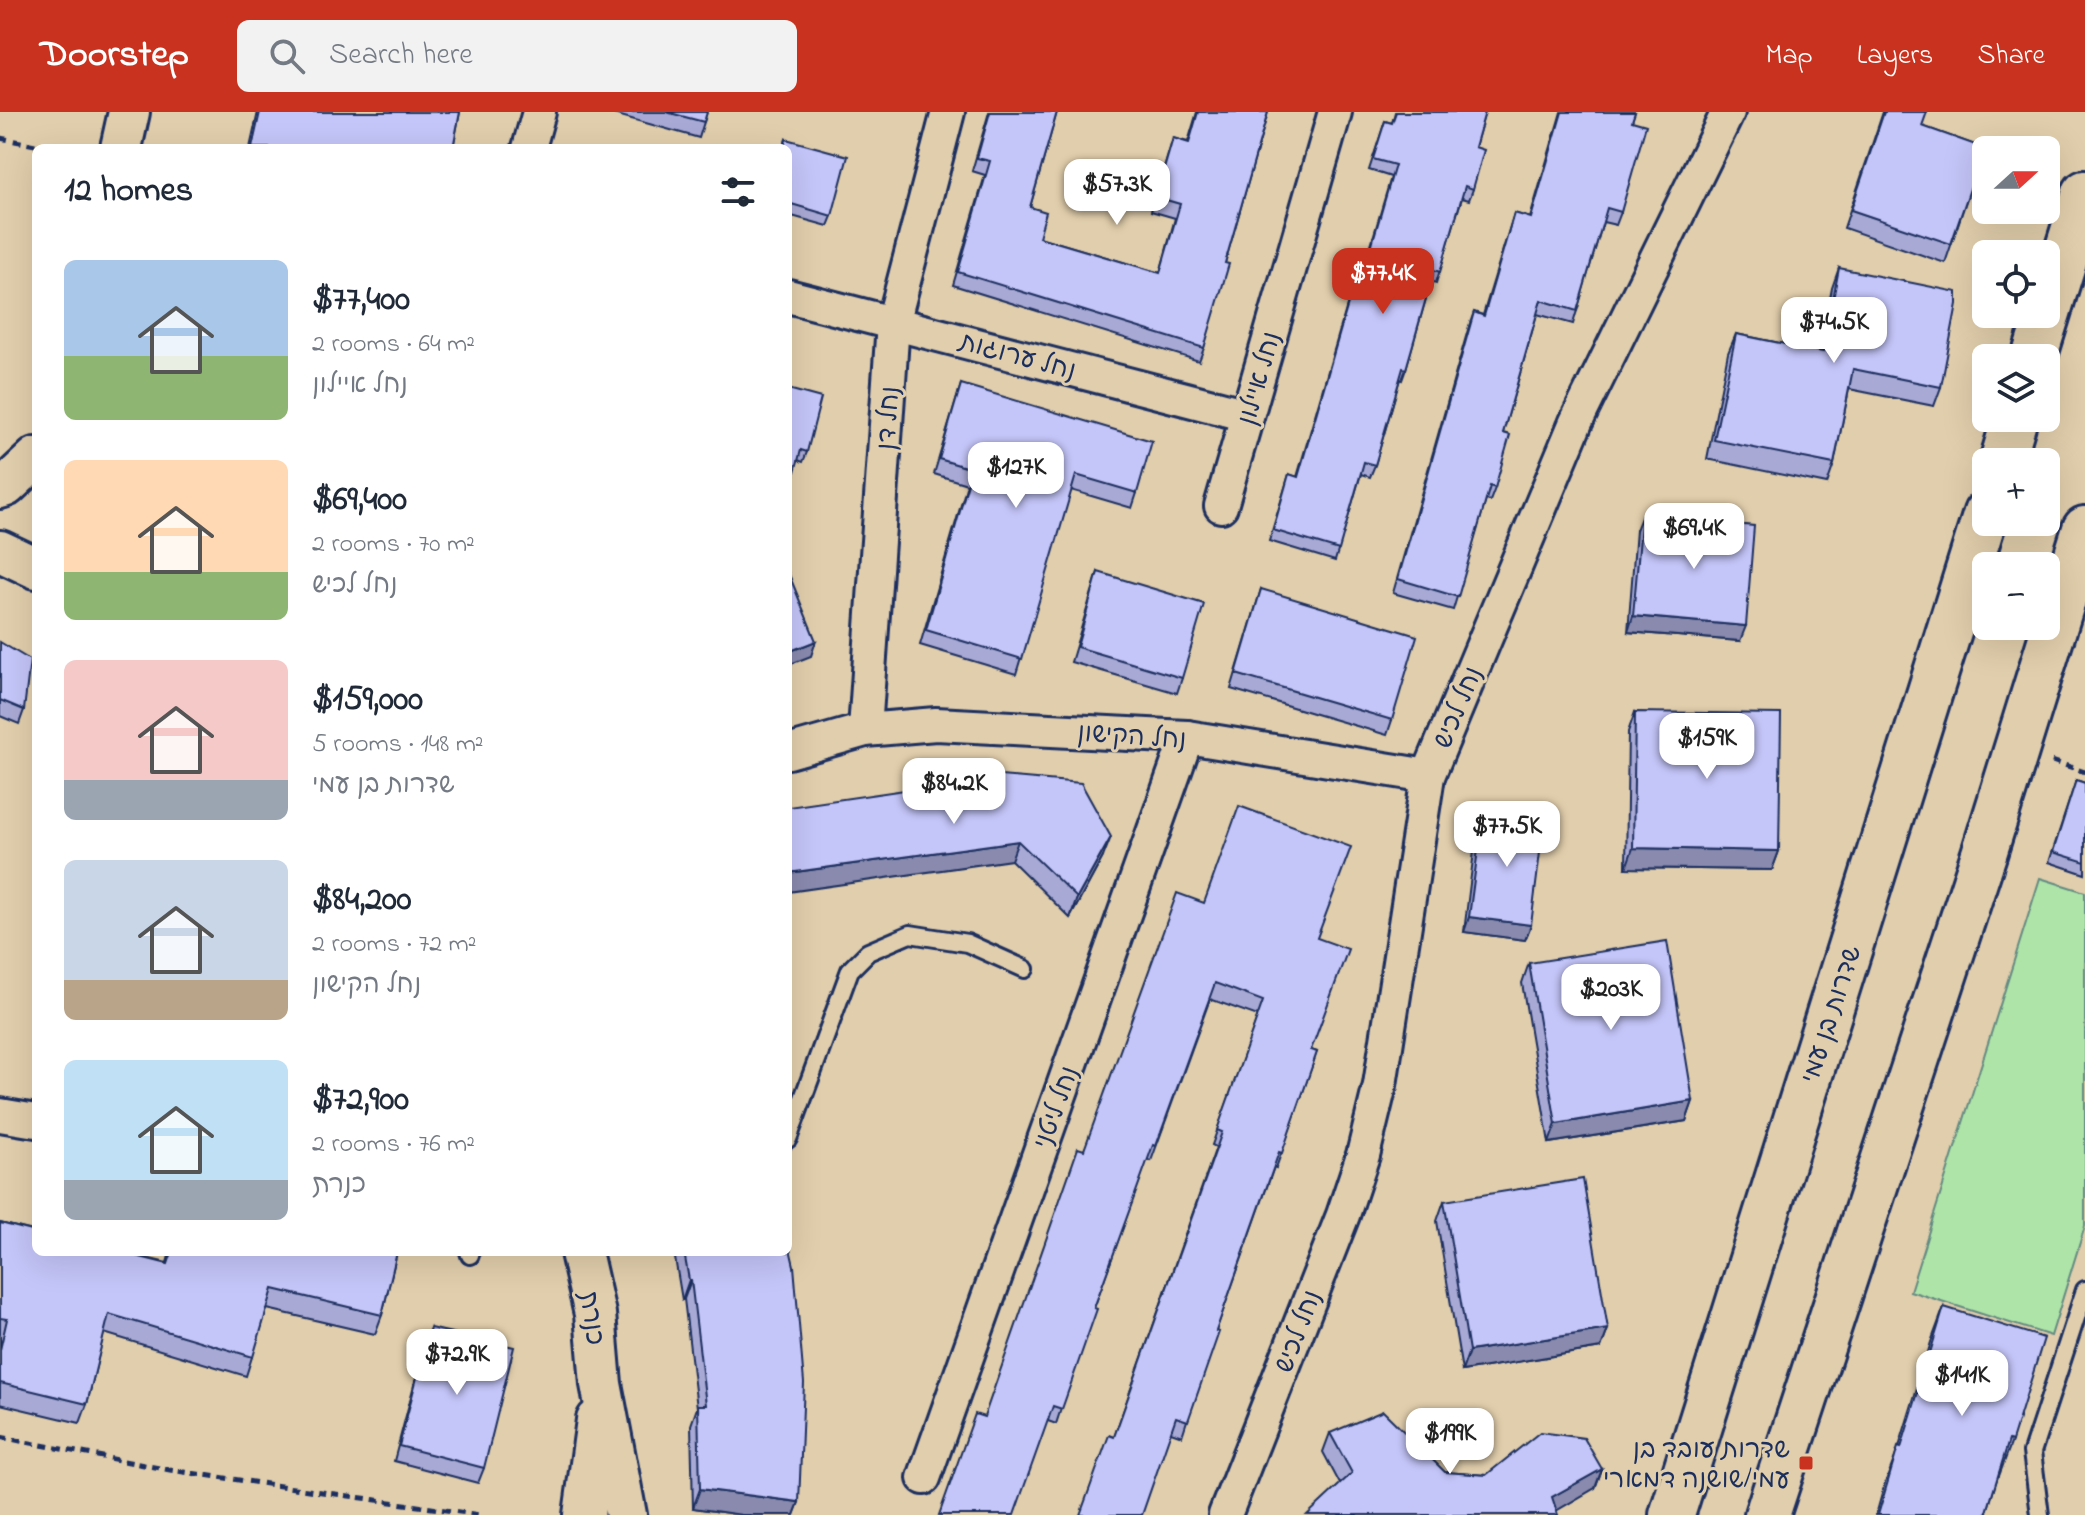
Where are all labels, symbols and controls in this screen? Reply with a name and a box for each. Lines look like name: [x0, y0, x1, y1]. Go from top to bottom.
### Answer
search box: [237, 20, 797, 92]
text: Doorstep: [40, 28, 189, 84]
icon: search: [265, 34, 309, 78]
text: Search here: [329, 34, 473, 78]
text: Map: [1765, 36, 1813, 77]
text: Layers: [1857, 36, 1933, 77]
text: Share: [1977, 36, 2045, 77]
north arrow: [1972, 136, 2060, 224]
map controls: [1972, 136, 2060, 640]
pin: $57.3K: [1052, 159, 1182, 227]
text: $57.3K: [1082, 166, 1152, 204]
text: 12 homes: [64, 167, 193, 217]
icon: filters: [716, 170, 760, 214]
button: locate: [1972, 240, 2060, 328]
pin: $77.4K: [1318, 248, 1448, 316]
text: $77.4K: [1350, 255, 1416, 293]
text: $77,400: [312, 276, 410, 326]
icon: home: [128, 292, 224, 388]
pin: $74.5K: [1769, 297, 1899, 365]
text: $74.5K: [1799, 304, 1869, 342]
street label: נחל ערוגות: [953, 324, 1080, 392]
text: 2 rooms · 64 m²: [312, 326, 475, 364]
street label: נחל איילון: [1229, 327, 1292, 430]
button: layers: [1972, 344, 2060, 432]
text: נחל איילון: [312, 367, 408, 405]
street label: נחל דן: [869, 385, 911, 452]
pin: $127K: [960, 442, 1072, 510]
button: +: [1972, 448, 2060, 536]
text: $127K: [986, 449, 1046, 487]
text: $69,400: [312, 476, 407, 526]
icon: home: [128, 492, 224, 588]
pin: $69.4K: [1629, 503, 1759, 571]
text: $69.4K: [1662, 510, 1726, 548]
text: 2 rooms · 70 m²: [312, 526, 475, 564]
button: −: [1972, 552, 2060, 640]
text: נחל לכיש: [312, 567, 398, 605]
street label: נחל לכיש: [1426, 661, 1494, 755]
text: $159,000: [312, 676, 423, 726]
icon: home: [128, 692, 224, 788]
pin: $159K: [1651, 713, 1763, 781]
street label: נחל הקישון: [1076, 715, 1188, 761]
text: $159K: [1677, 720, 1737, 758]
text: 5 rooms · 148 m²: [312, 726, 484, 764]
pin: $84.2K: [889, 758, 1019, 826]
text: $84.2K: [920, 765, 988, 803]
text: שדרות בן עמי: [312, 767, 455, 805]
pin: $77.5K: [1442, 801, 1572, 869]
text: $77.5K: [1472, 808, 1542, 846]
text: $84,200: [312, 876, 411, 926]
icon: home: [128, 892, 224, 988]
text: 2 rooms · 72 m²: [312, 926, 477, 964]
street label: שדרות בן עמי: [1793, 941, 1873, 1089]
pin: $203K: [1555, 964, 1667, 1032]
text: נחל הקישון: [312, 967, 421, 1005]
text: $203K: [1579, 971, 1643, 1009]
street label: נחל ליטני: [1025, 1061, 1090, 1155]
text: $72,900: [312, 1076, 409, 1126]
icon: home: [128, 1092, 224, 1188]
text: 2 rooms · 76 m²: [312, 1126, 475, 1164]
text: כנרת: [312, 1167, 366, 1205]
street label: נחל לכיש: [1267, 1285, 1333, 1379]
street label: כנרת: [567, 1289, 613, 1348]
pin: $72.9K: [392, 1329, 522, 1397]
text: $72.9K: [424, 1336, 490, 1374]
pin: $141K: [1906, 1350, 2018, 1418]
text: $141K: [1934, 1357, 1990, 1395]
pin: $199K: [1394, 1408, 1506, 1476]
text: $199K: [1424, 1415, 1476, 1453]
place label: שדרות עובד בן עמי/שושנה דמארי: [1603, 1432, 1790, 1500]
marker: שדרות עובד בן עמי/שושנה דמארי: [1797, 1454, 1815, 1472]

